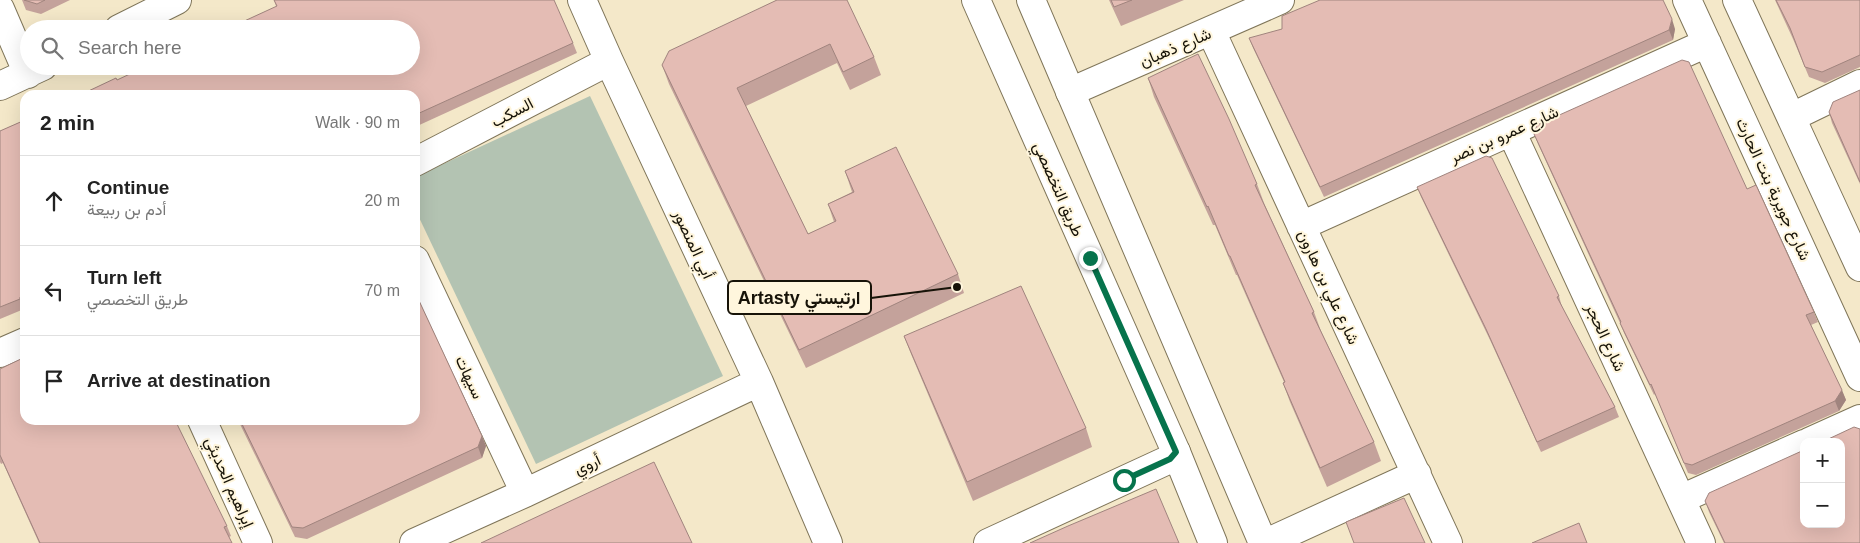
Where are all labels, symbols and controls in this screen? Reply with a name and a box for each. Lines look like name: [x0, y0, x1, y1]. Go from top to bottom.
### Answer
search box: [20, 20, 420, 75]
street label: شارع ذهبان: [1137, 25, 1215, 73]
icon: search: [38, 34, 66, 62]
text: Search here: [78, 37, 182, 58]
street label: السكب: [488, 94, 537, 131]
street label: شارع عمرو بن نصر: [1446, 103, 1562, 169]
text: 2 min: [40, 111, 95, 134]
text: Walk · 90 m: [315, 114, 400, 131]
street label: شارع جويرية بنت الحارث: [1730, 115, 1814, 264]
street label: طريق التخصصي: [1026, 140, 1087, 241]
text: Continue: [87, 177, 169, 198]
icon: ahead: [40, 187, 68, 215]
text: 20 m: [364, 192, 400, 209]
text: أدم بن ربيعة: [87, 201, 166, 218]
street label: أبي المنصور: [665, 206, 717, 284]
street label: شارع علي بن هارون: [1290, 227, 1362, 349]
route end: [1079, 247, 1102, 270]
text: Turn left: [87, 267, 162, 288]
icon: left: [40, 277, 68, 305]
callout: Artasty ارتيستي: [728, 281, 871, 314]
text: 70 m: [364, 282, 400, 299]
text: Artasty ارتيستي: [738, 288, 860, 313]
text: طريق التخصصي: [87, 291, 188, 308]
street label: شارع الحجر: [1579, 300, 1629, 375]
street label: سيهات: [450, 353, 487, 402]
icon: arrive: [40, 367, 68, 395]
text: Arrive at destination: [87, 370, 271, 391]
street label: إبراهيم الحديثي: [197, 434, 257, 533]
map controls: [1800, 438, 1845, 528]
button: +: [1800, 438, 1845, 483]
street label: أروي: [571, 451, 606, 482]
route start: [1113, 469, 1136, 492]
button: −: [1800, 483, 1845, 528]

